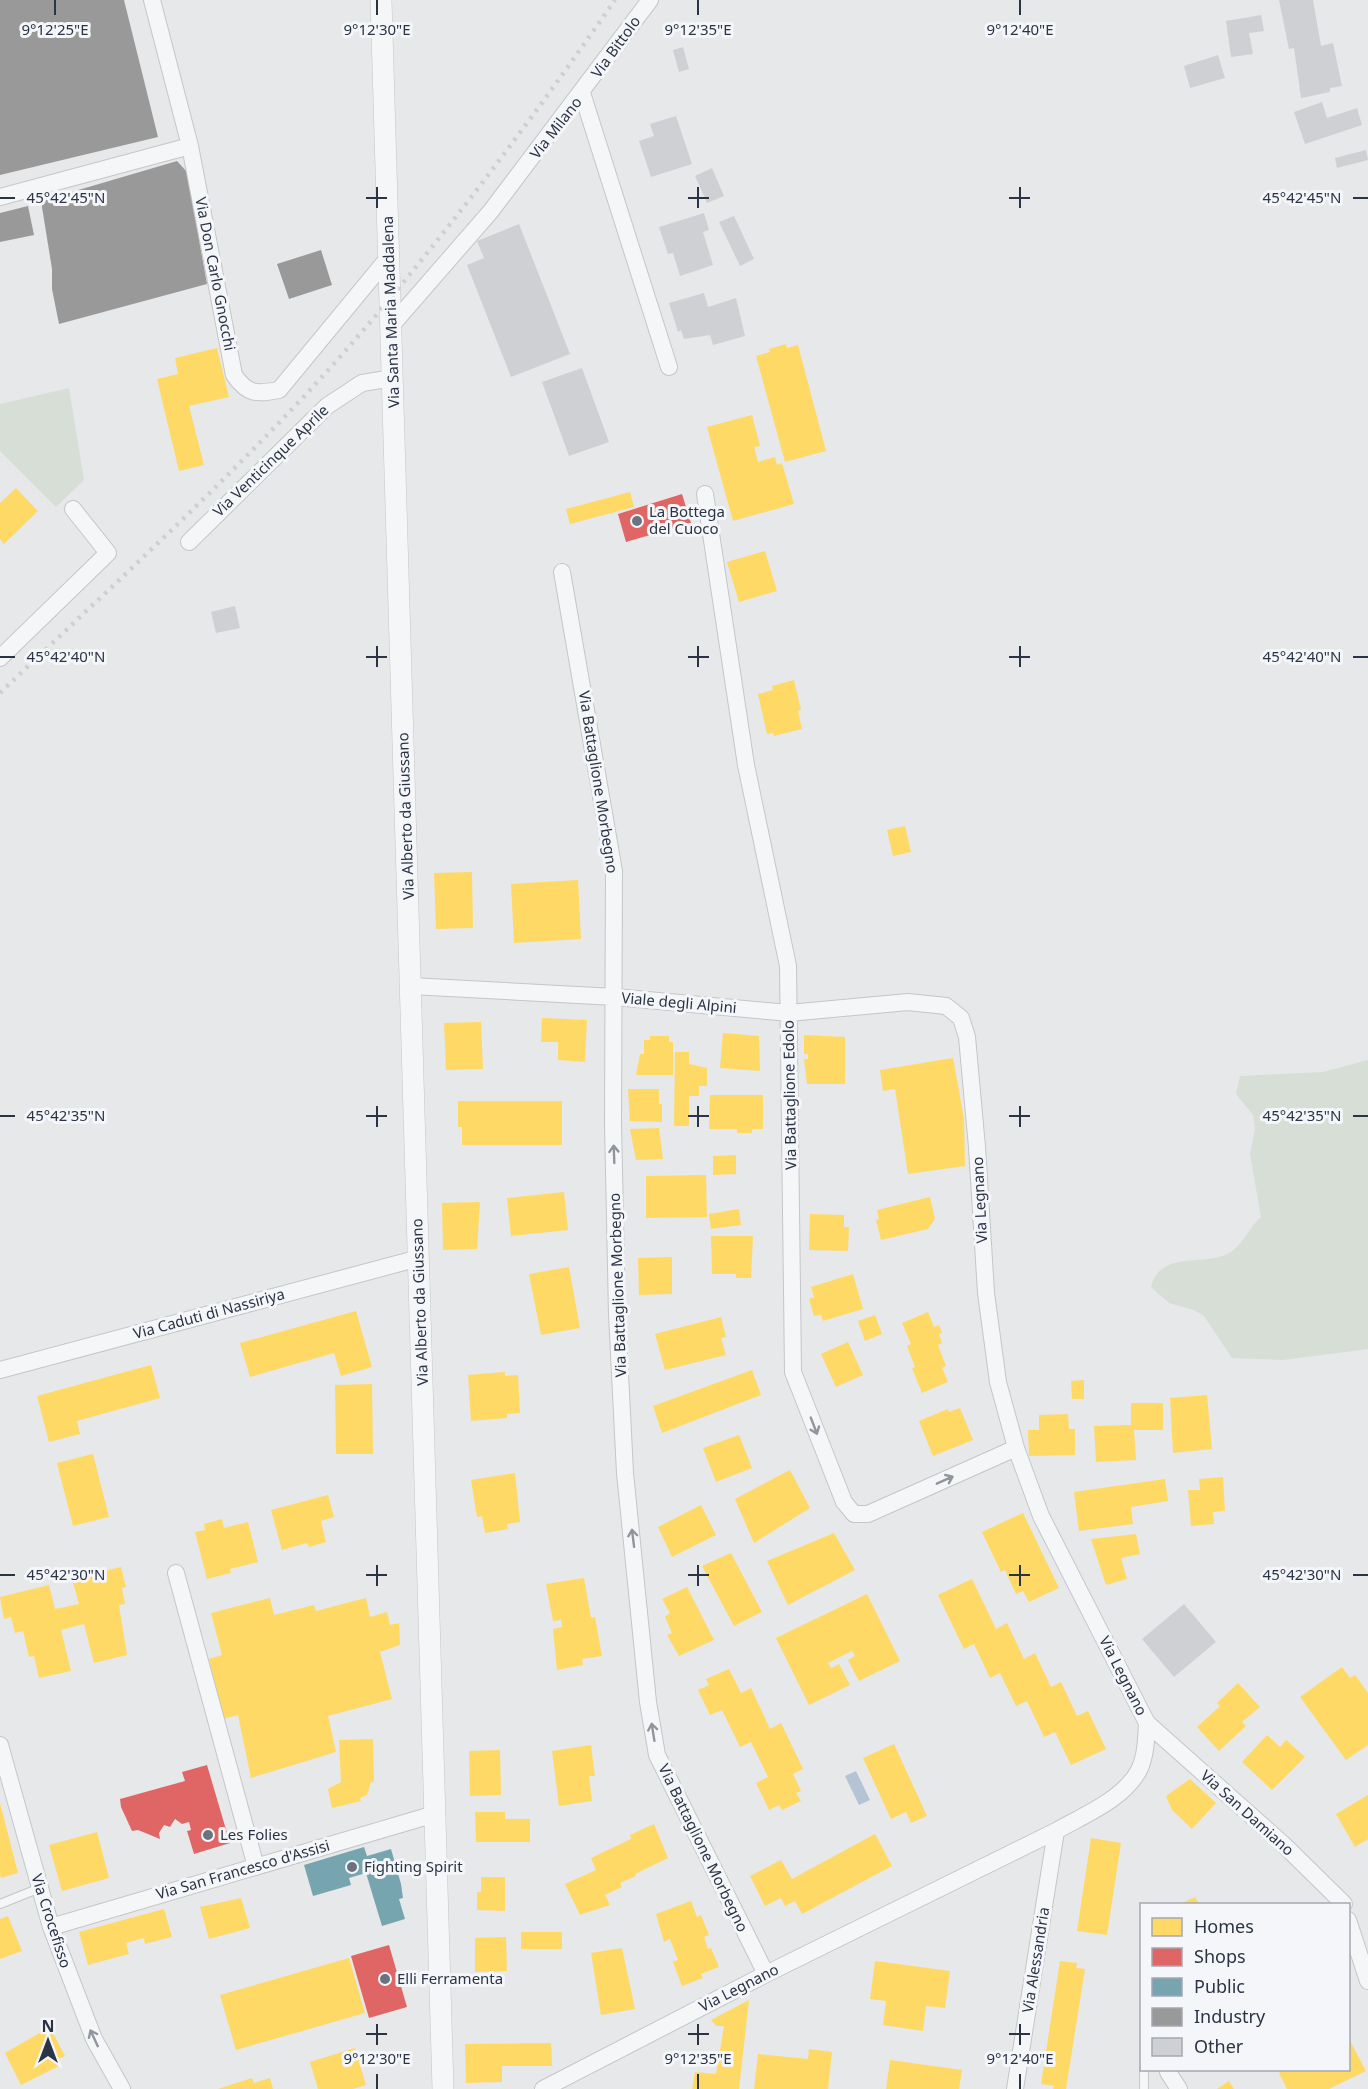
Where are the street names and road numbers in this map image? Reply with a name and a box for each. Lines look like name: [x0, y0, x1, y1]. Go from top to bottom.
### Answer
street label: Via Bittolo: [586, 12, 644, 81]
street label: Via Milano: [525, 92, 586, 162]
street label: Via Don Carlo Gnocchi: [191, 195, 241, 352]
street label: Via Santa Maria Maddalena: [377, 216, 403, 408]
street label: Via Venticinque Aprile: [208, 400, 332, 521]
street label: Via Battaglione Morbegno: [575, 689, 623, 874]
street label: Via Alberto da Giussano: [392, 732, 418, 900]
street label: Viale degli Alpini: [621, 987, 738, 1017]
street label: Via Battaglione Edolo: [778, 1020, 800, 1170]
street label: Via Legnano: [967, 1156, 991, 1244]
street label: Via Battaglione Morbegno: [604, 1193, 630, 1378]
street label: Via Alberto da Giussano: [406, 1218, 432, 1386]
street label: Via Caduti di Nassiriya: [131, 1283, 287, 1343]
street label: Via Legnano: [1095, 1632, 1152, 1719]
street label: Via Battaglione Morbegno: [654, 1760, 753, 1935]
street label: Via San Damiano: [1197, 1765, 1299, 1860]
street label: Via San Francesco d'Assisi: [154, 1835, 332, 1903]
street label: Via Crocefisso: [27, 1871, 77, 1970]
street label: Via Alessandria: [1017, 1905, 1053, 2014]
street label: Via Legnano: [695, 1959, 782, 2016]

